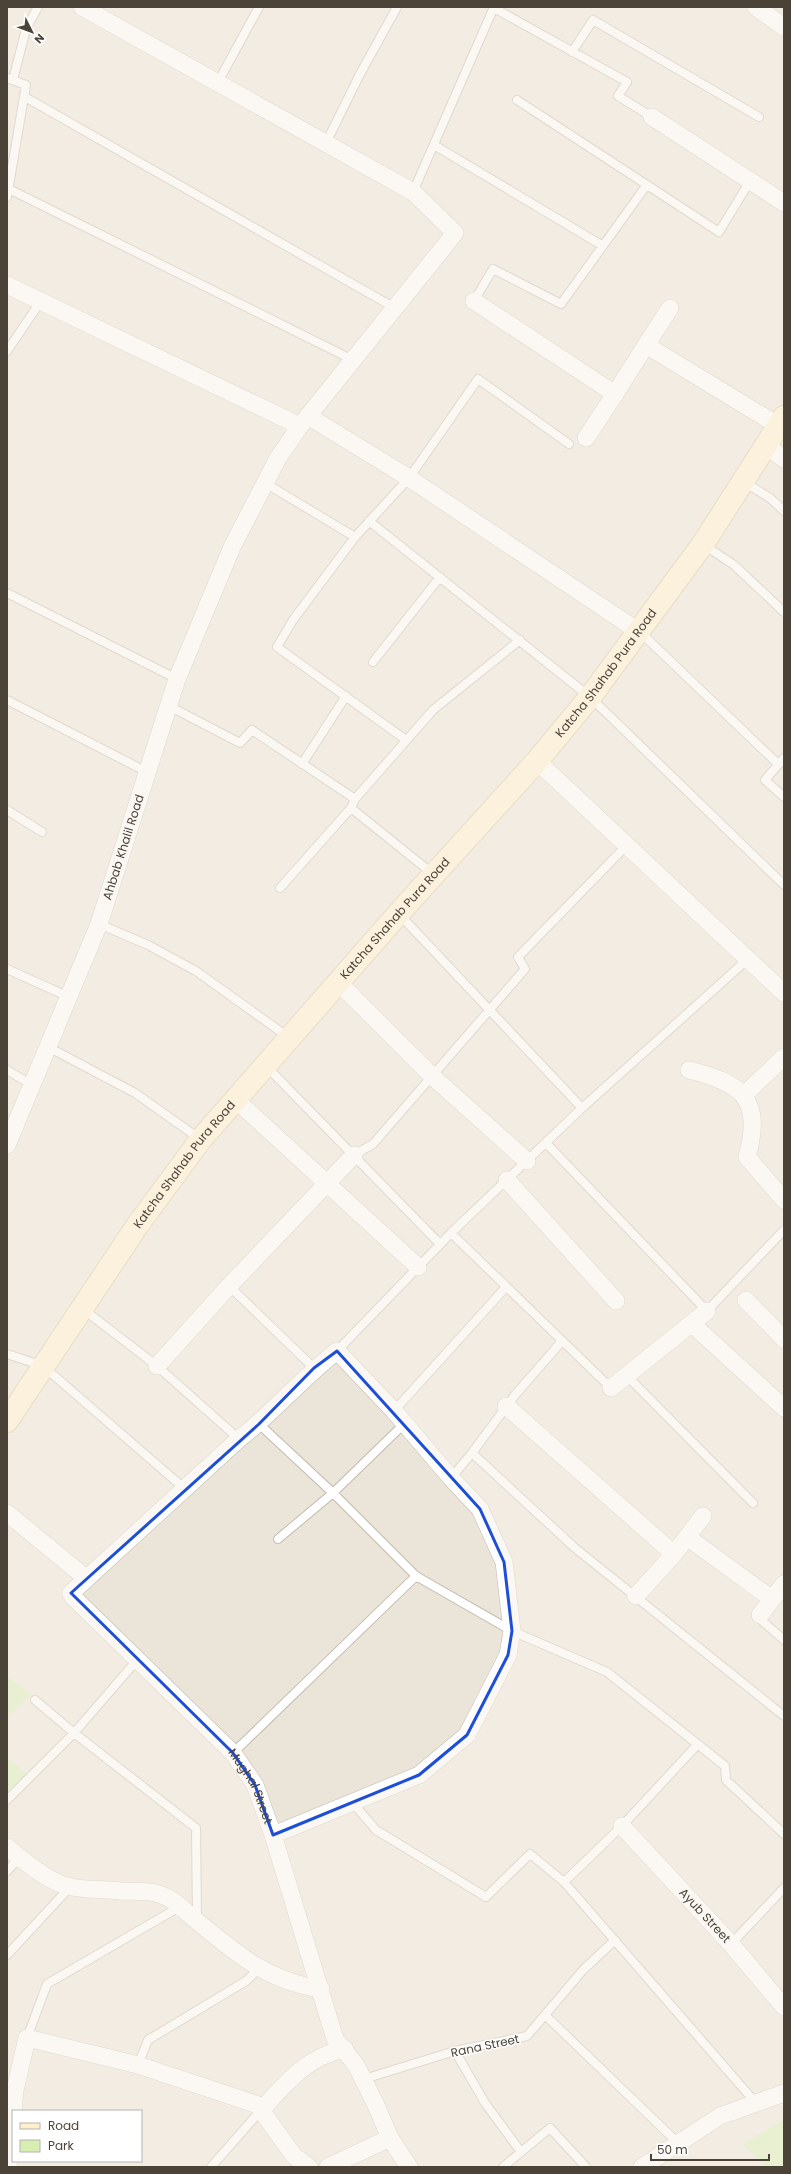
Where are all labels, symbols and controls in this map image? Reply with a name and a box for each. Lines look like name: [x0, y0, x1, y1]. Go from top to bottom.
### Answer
north arrow: [12, 12, 52, 52]
text: N: [31, 30, 48, 47]
street label: Katcha Shahab Pura Road: [551, 605, 660, 741]
street label: Ahbab Khalil Road: [98, 792, 148, 902]
street label: Katcha Shahab Pura Road: [336, 854, 453, 983]
street label: Katcha Shahab Pura Road: [129, 1097, 239, 1232]
street label: Mughal Street: [224, 1745, 277, 1826]
street label: Ayub Street: [675, 1884, 735, 1946]
street label: Rana Street: [449, 2030, 521, 2061]
legend: [12, 2110, 142, 2162]
text: Road: [48, 2117, 79, 2134]
scale bar: [651, 2136, 769, 2162]
text: Park: [48, 2137, 75, 2154]
text: 50 m: [657, 2141, 688, 2158]

